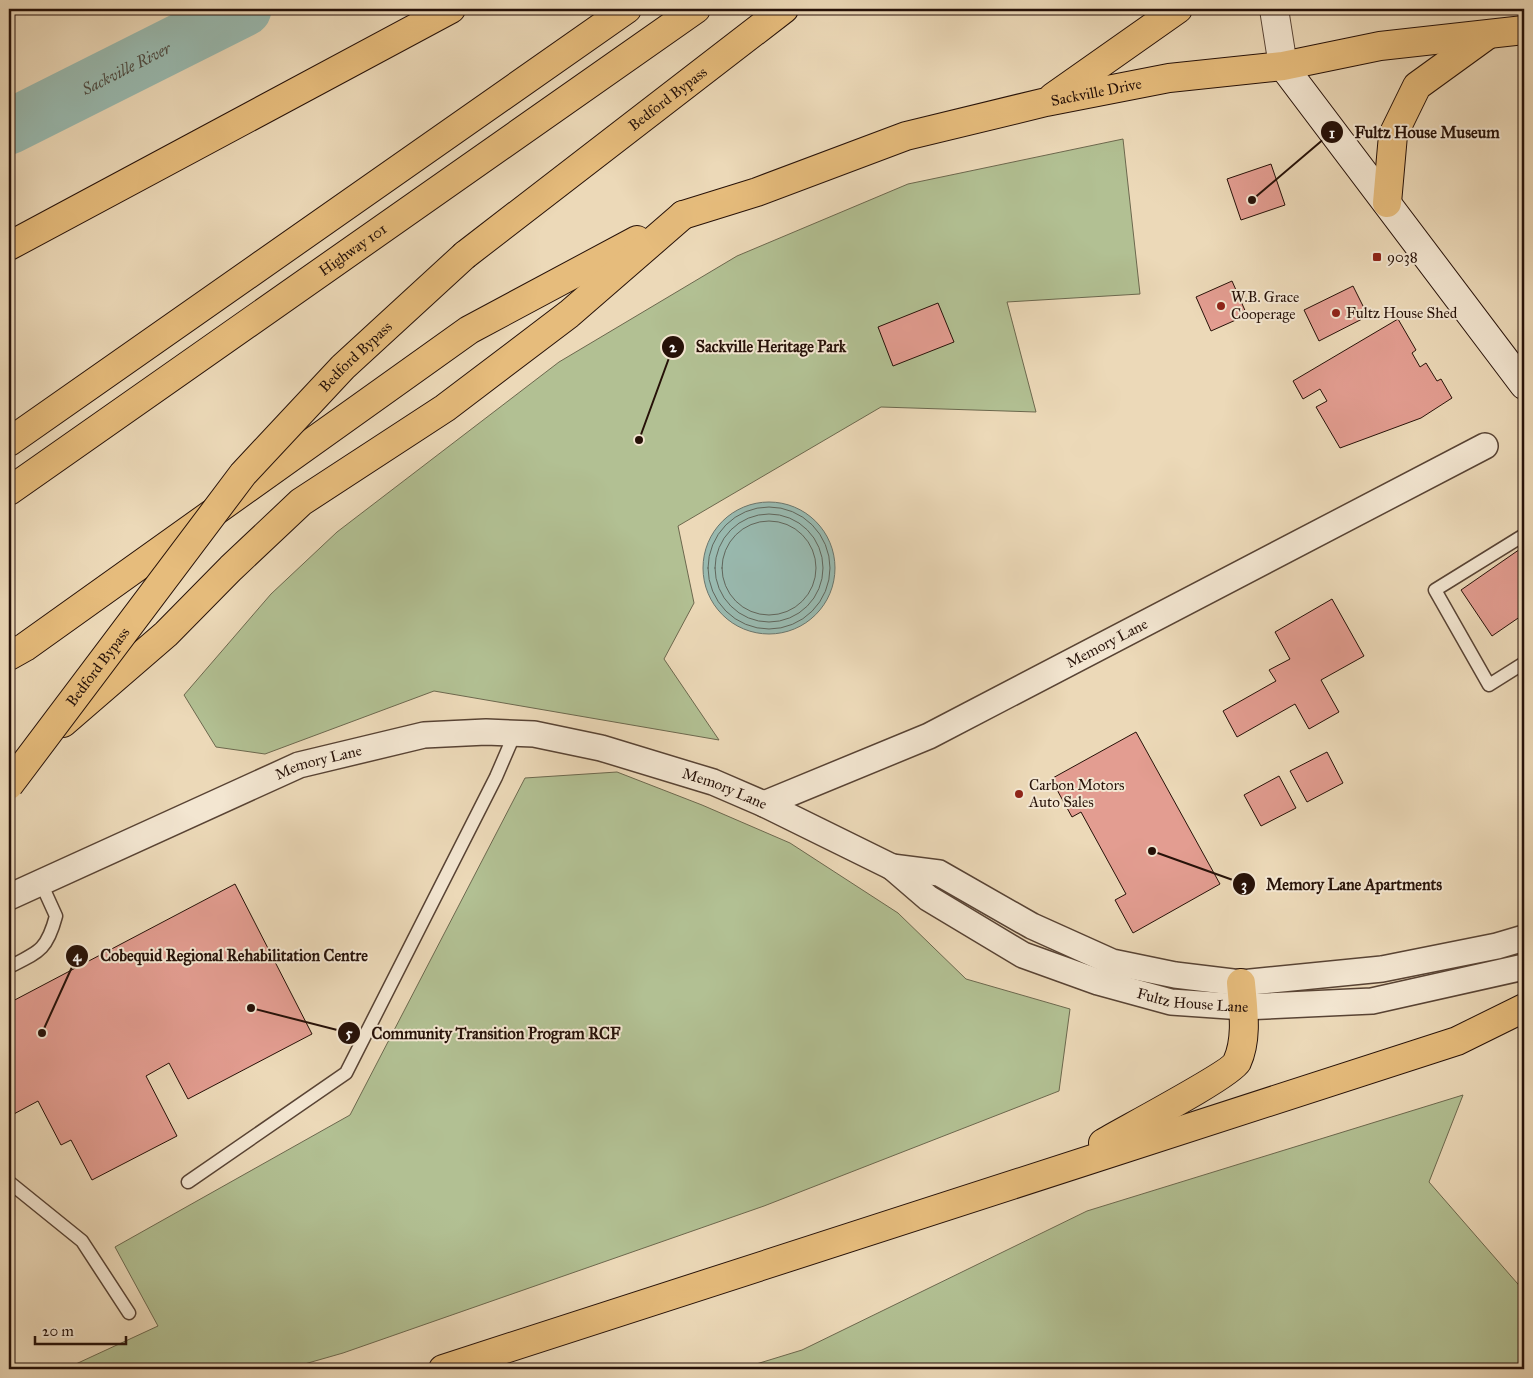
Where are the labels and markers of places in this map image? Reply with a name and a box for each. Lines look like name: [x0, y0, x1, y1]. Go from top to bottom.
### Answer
callout: Fultz House Museum: [1319, 117, 1509, 148]
place label: 9038: [1387, 248, 1418, 266]
marker: 9038: [1371, 251, 1383, 263]
place label: W.B. Grace Cooperage: [1231, 288, 1299, 323]
marker: W.B. Grace Cooperage: [1215, 300, 1227, 312]
place label: Fultz House Shed: [1346, 304, 1458, 322]
marker: Fultz House Shed: [1330, 307, 1342, 319]
callout: Sackville Heritage Park: [661, 331, 856, 362]
place label: Carbon Motors Auto Sales: [1028, 776, 1124, 811]
marker: Carbon Motors Auto Sales: [1013, 788, 1025, 800]
callout: Memory Lane Apartments: [1231, 869, 1452, 900]
callout: Cobequid Regional Rehabilitation Centre: [65, 940, 377, 971]
callout: Community Transition Program RCF: [336, 1018, 630, 1049]

